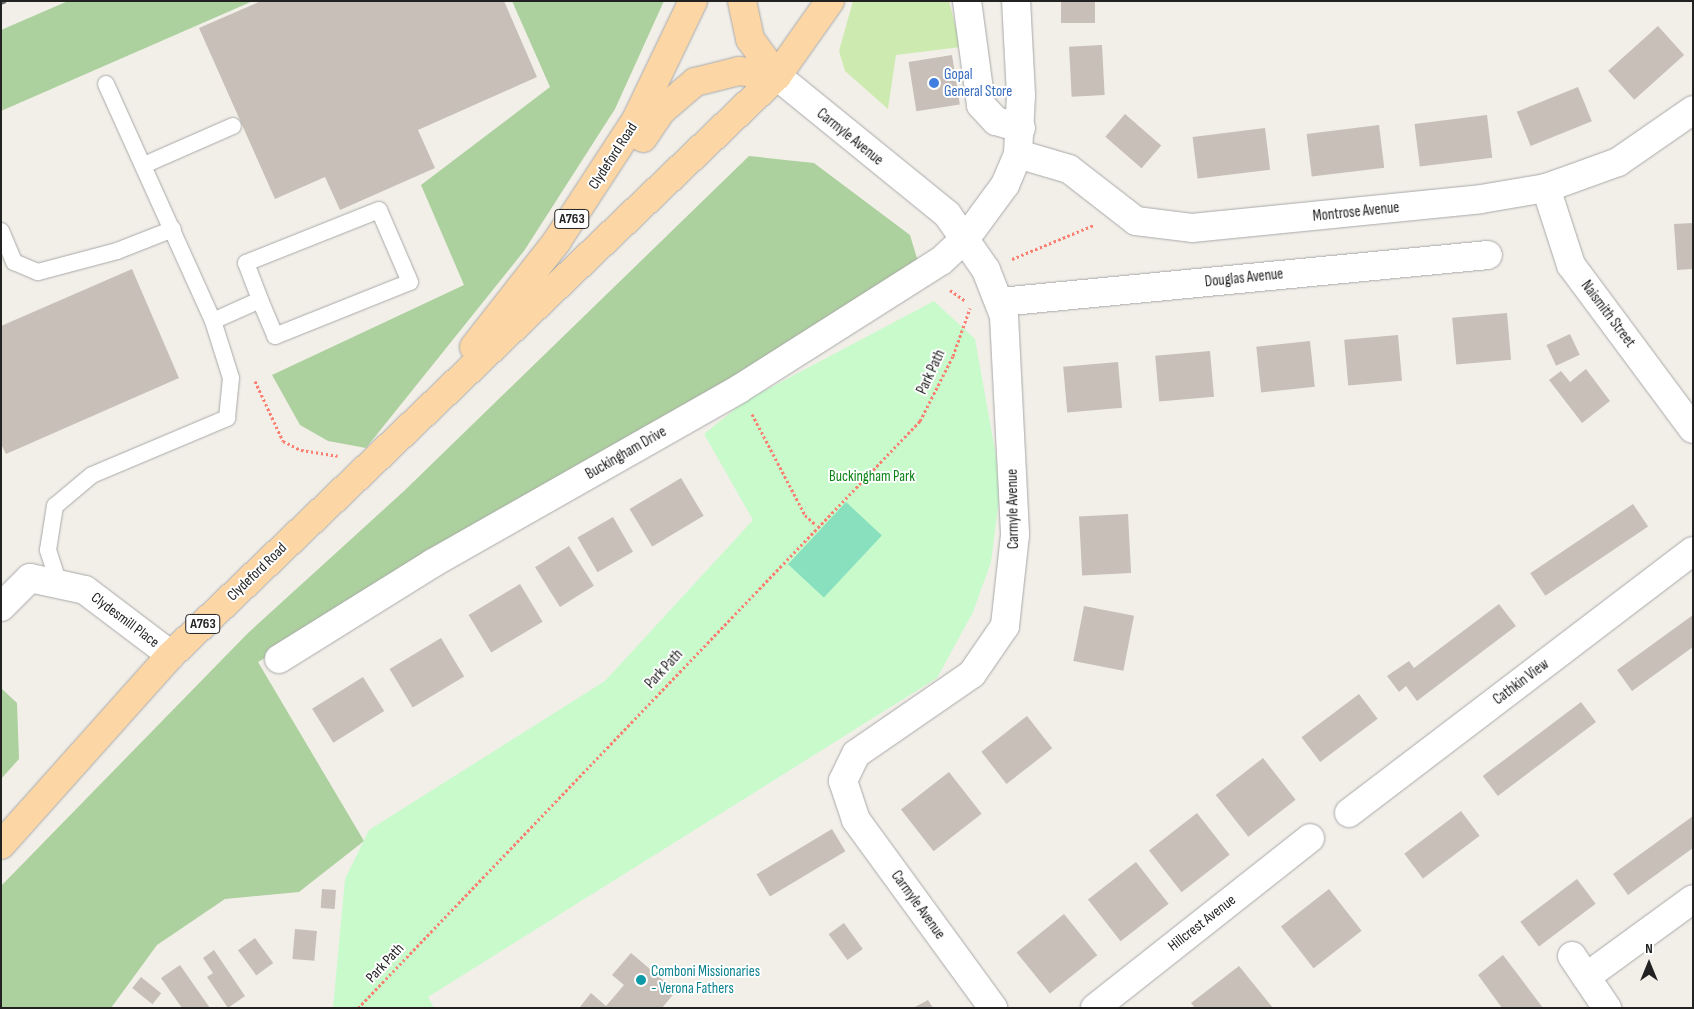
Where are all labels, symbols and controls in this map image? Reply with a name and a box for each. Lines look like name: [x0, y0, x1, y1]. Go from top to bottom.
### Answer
place label: Gopal General Store: [944, 65, 1012, 100]
marker: Gopal General Store: [928, 77, 940, 89]
street label: Carmyle Avenue: [813, 105, 887, 169]
street label: Clydeford Road: [585, 119, 641, 193]
street label: Montrose Avenue: [1312, 199, 1400, 225]
road number: A763: [553, 208, 591, 230]
street label: Douglas Avenue: [1204, 265, 1284, 291]
street label: Naismith Street: [1577, 277, 1639, 351]
street label: Park Path: [913, 347, 949, 397]
street label: Buckingham Drive: [582, 423, 670, 483]
park label: Buckingham Park: [829, 468, 915, 486]
street label: Carmyle Avenue: [1003, 469, 1023, 549]
street label: Clydeford Road: [223, 539, 291, 605]
street label: Clydesmill Place: [87, 589, 163, 651]
road number: A763: [184, 612, 222, 636]
street label: Park Path: [641, 646, 687, 692]
street label: Cathkin View: [1490, 655, 1552, 709]
street label: Carmyle Avenue: [887, 867, 949, 943]
street label: Hillcrest Avenue: [1165, 891, 1239, 955]
north arrow: [1624, 939, 1674, 989]
street label: Park Path: [362, 940, 408, 986]
text: N: [1645, 940, 1653, 957]
place label: Comboni Missionaries - Verona Fathers: [651, 962, 760, 997]
marker: Comboni Missionaries - Verona Fathers: [635, 974, 647, 986]

